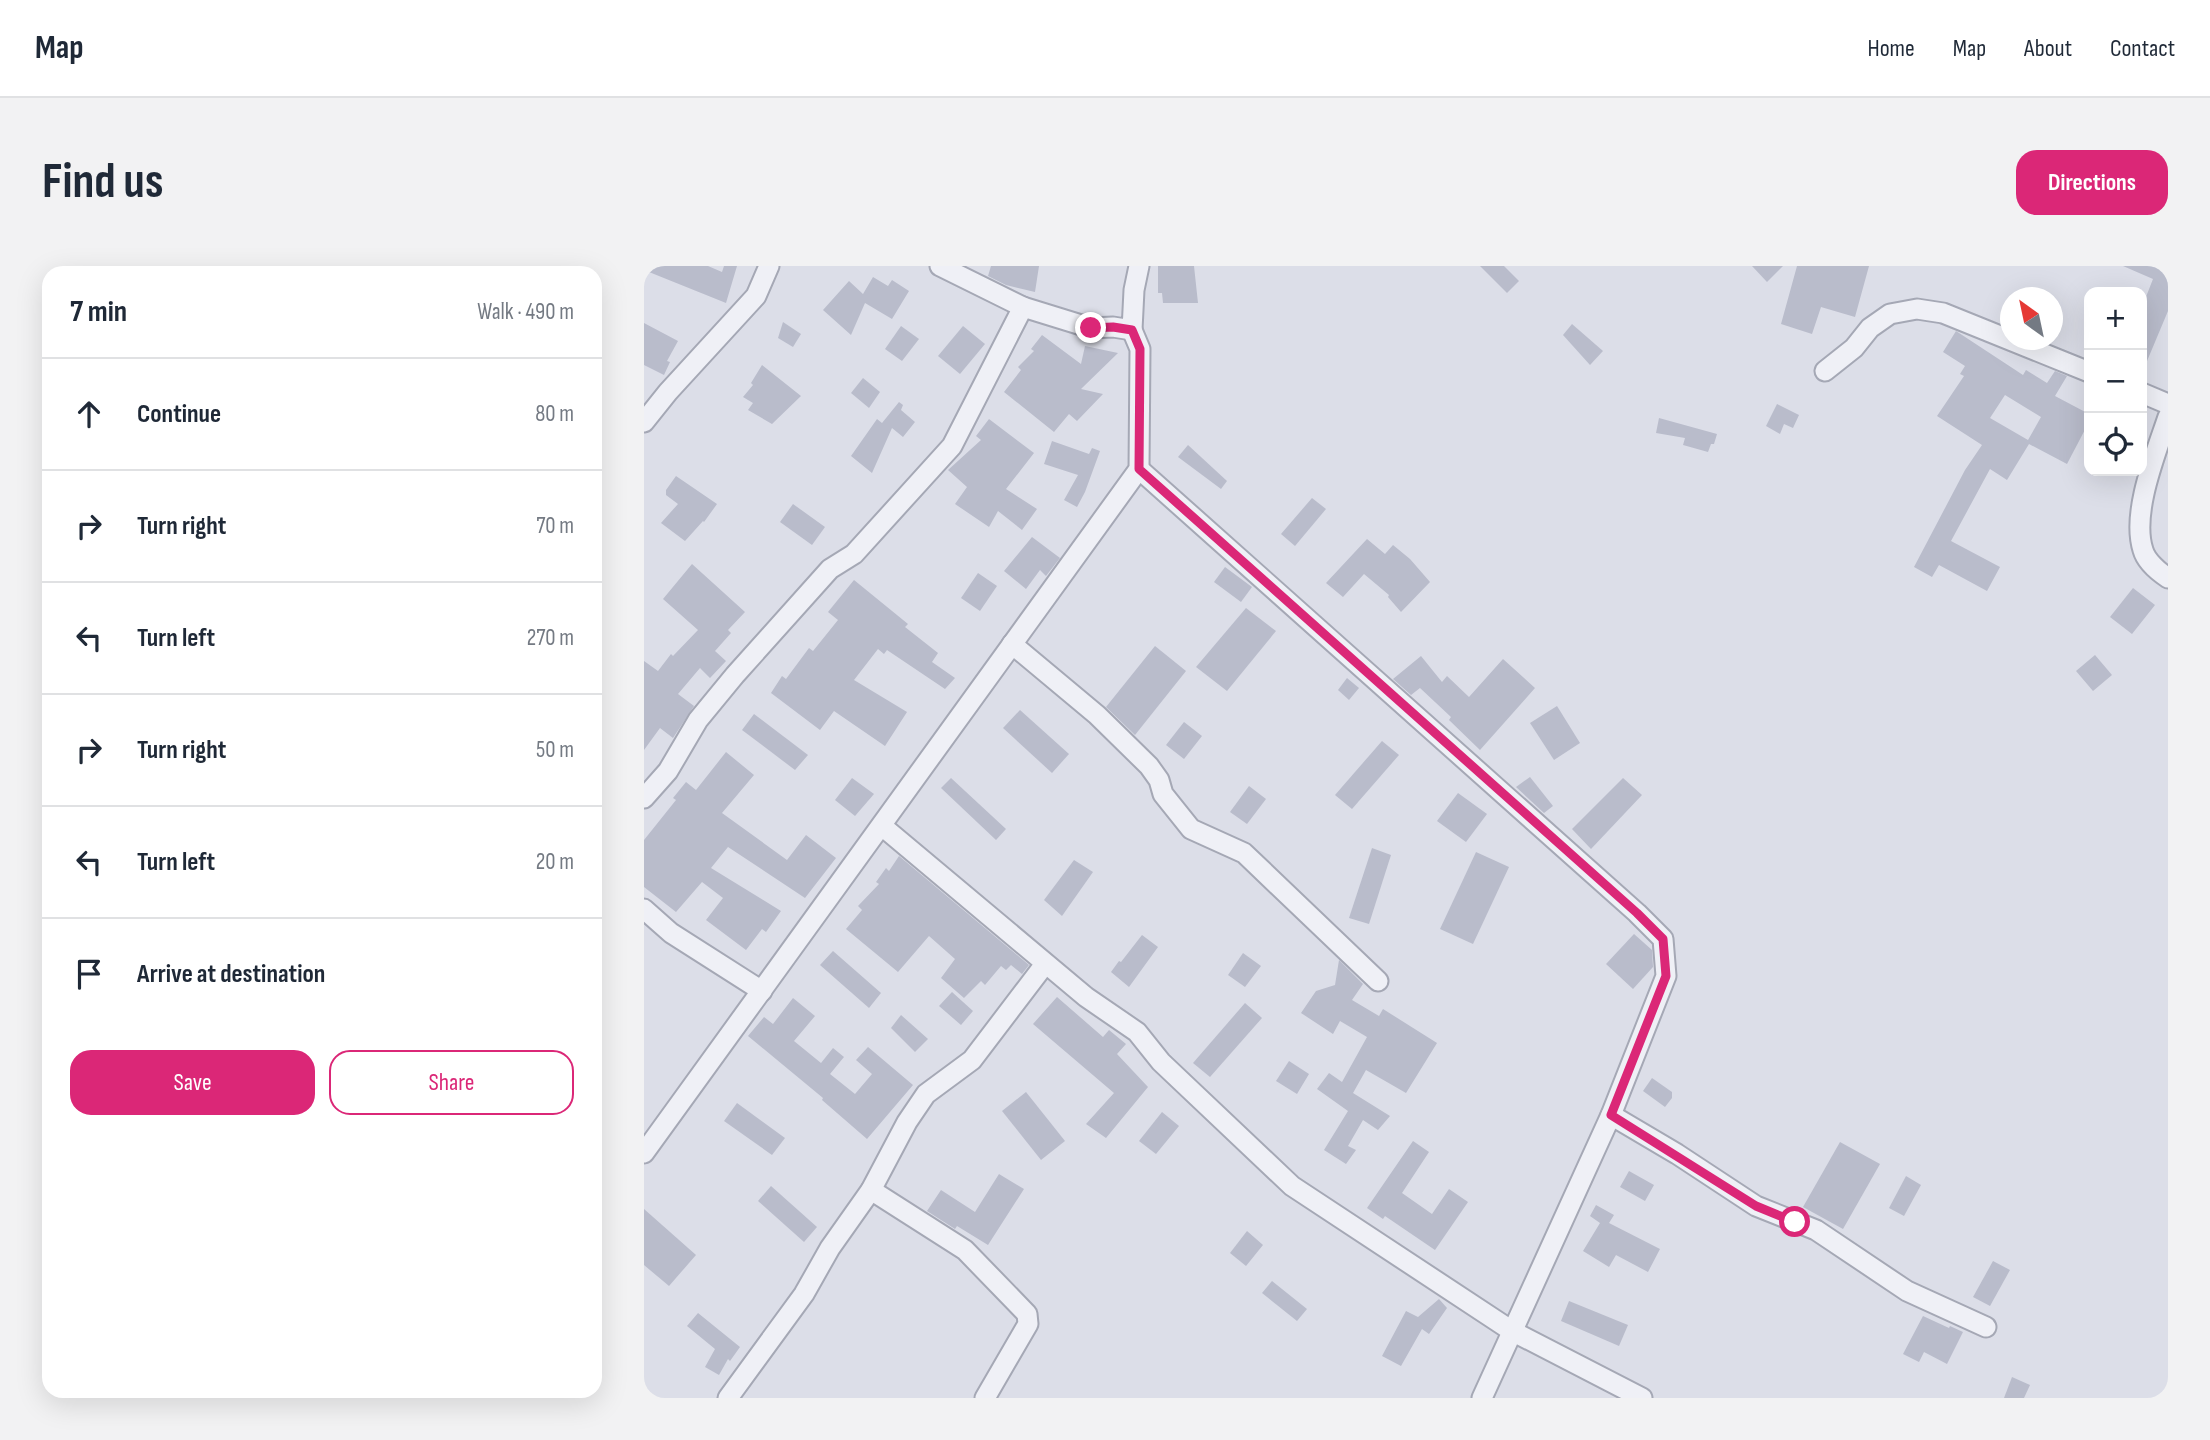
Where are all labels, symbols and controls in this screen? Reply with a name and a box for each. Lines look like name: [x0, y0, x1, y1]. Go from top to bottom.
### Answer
text: Map: [35, 28, 84, 68]
text: Home: [1867, 34, 1915, 63]
text: Map: [1953, 34, 1986, 63]
text: About: [2024, 34, 2072, 63]
text: Contact: [2110, 34, 2175, 63]
button: Directions: [2016, 150, 2168, 215]
text: Find us: [42, 153, 164, 212]
north arrow: [2000, 287, 2063, 350]
map controls: [2084, 287, 2147, 476]
button: +: [2084, 287, 2147, 350]
text: 7 min: [70, 294, 127, 330]
text: Walk · 490 m: [477, 298, 574, 326]
route end: [1075, 312, 1106, 343]
button: −: [2084, 350, 2147, 413]
icon: ahead: [70, 395, 108, 433]
text: Continue: [137, 399, 221, 430]
text: 80 m: [535, 400, 574, 428]
button: locate: [2084, 413, 2147, 476]
icon: right: [70, 507, 108, 545]
text: Turn right: [137, 511, 226, 542]
text: 70 m: [536, 512, 574, 540]
icon: left: [70, 619, 108, 657]
text: Turn left: [137, 623, 215, 654]
text: 270 m: [527, 624, 574, 652]
icon: right: [70, 731, 108, 769]
text: Turn right: [137, 735, 226, 766]
text: 50 m: [536, 736, 574, 764]
icon: left: [70, 843, 108, 881]
text: Turn left: [137, 847, 215, 878]
text: 20 m: [536, 848, 574, 876]
icon: arrive: [70, 955, 108, 993]
text: Arrive at destination: [137, 959, 325, 990]
button: Save: [70, 1050, 315, 1115]
button: Share: [329, 1050, 574, 1115]
route start: [1779, 1206, 1810, 1237]

